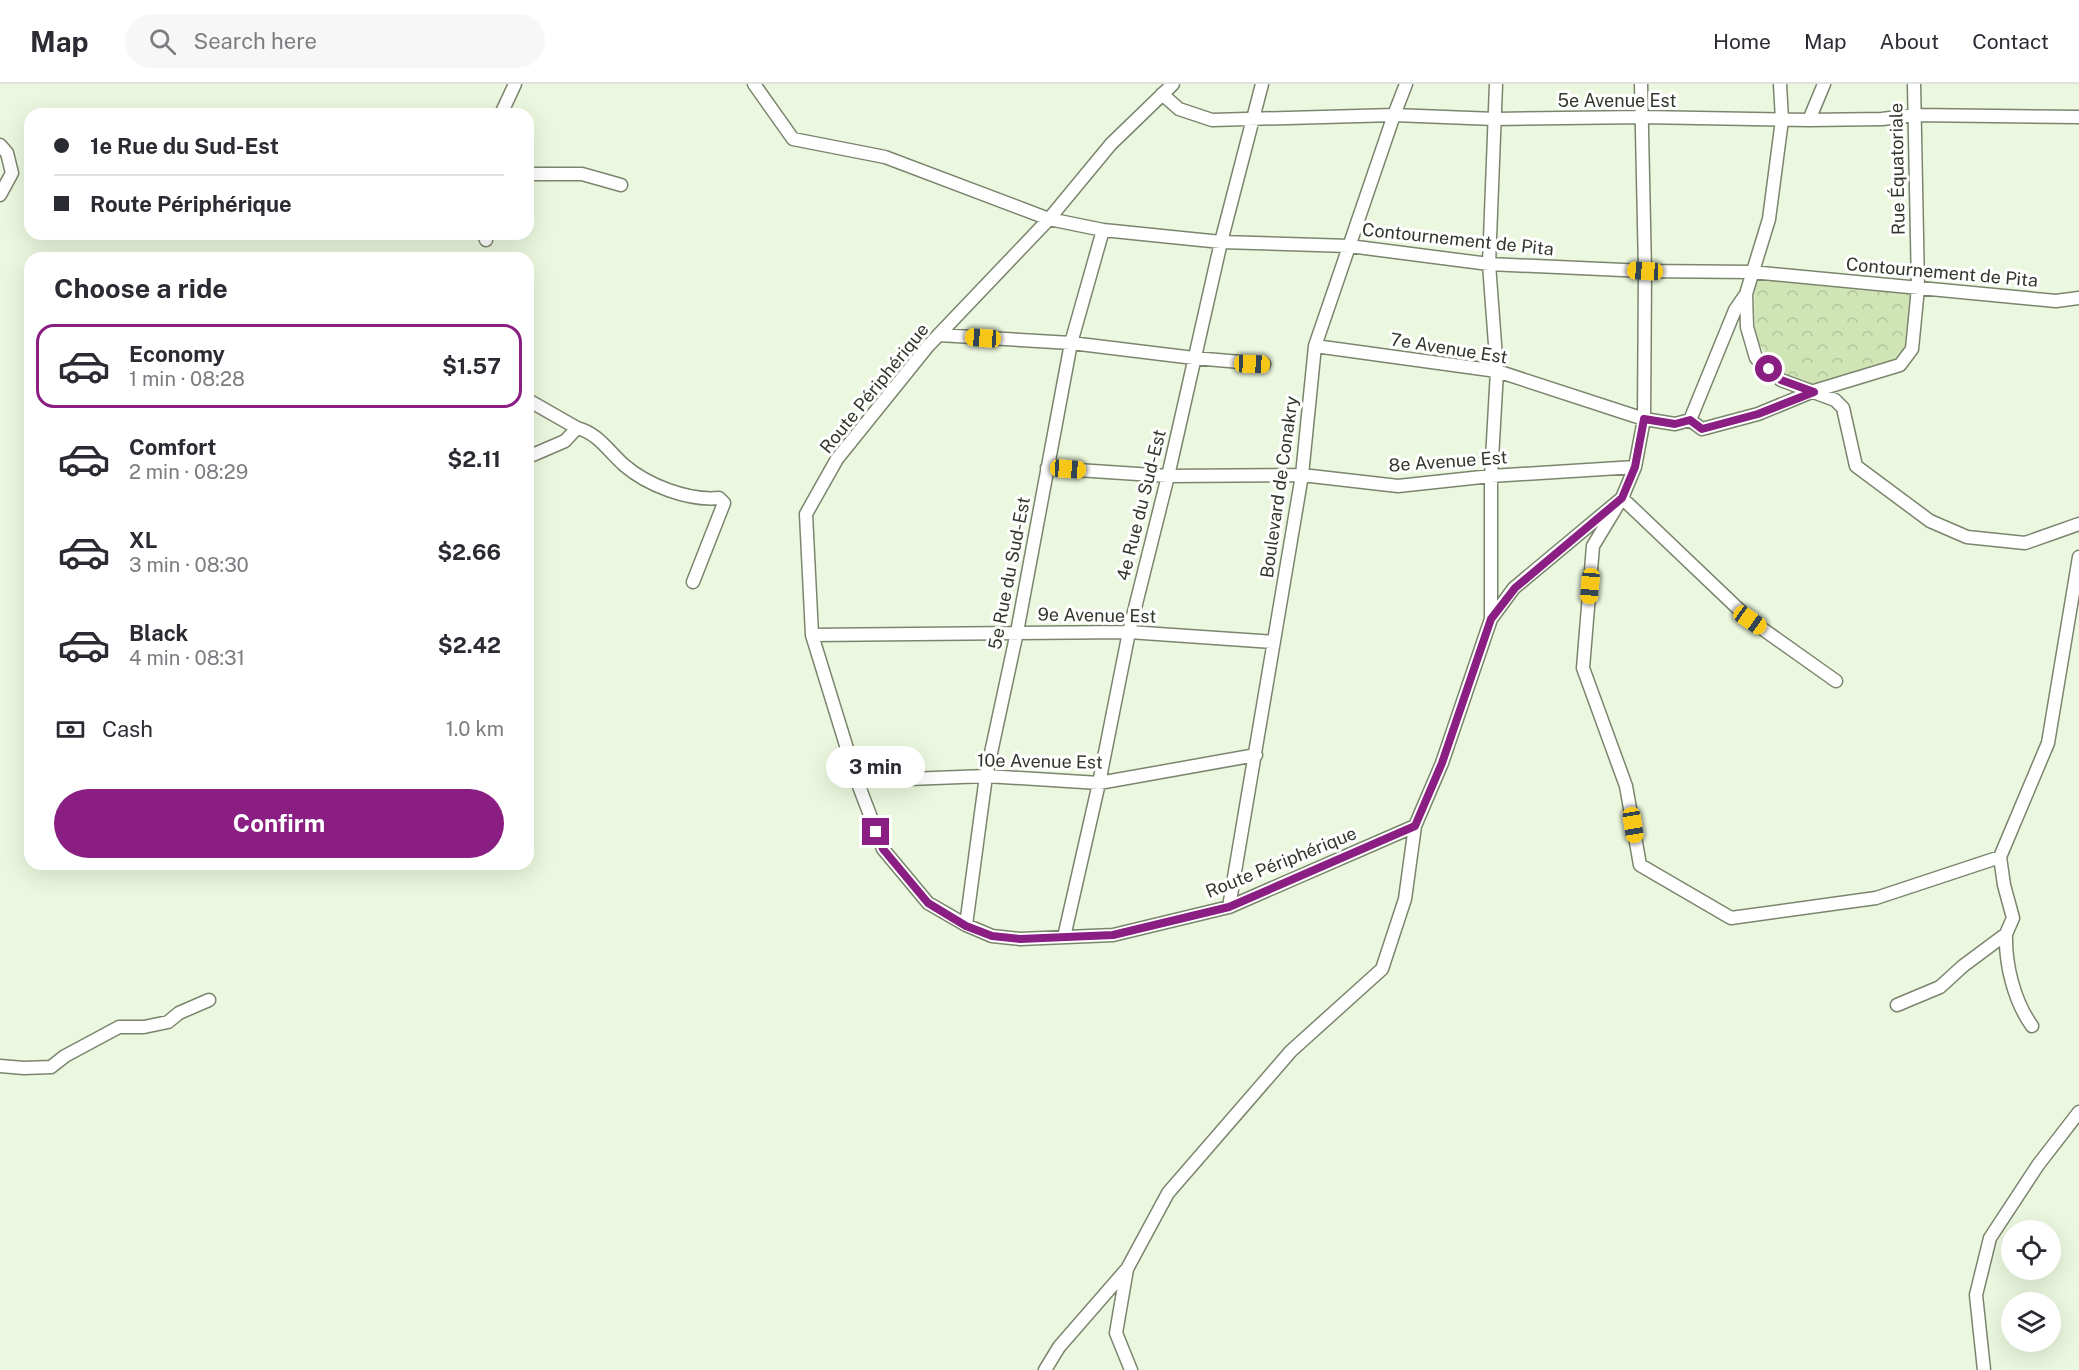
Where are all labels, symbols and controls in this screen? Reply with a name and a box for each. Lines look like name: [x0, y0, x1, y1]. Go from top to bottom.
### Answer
search box: [125, 14, 545, 68]
text: Map: [30, 25, 89, 58]
icon: search: [146, 25, 179, 58]
text: Search here: [194, 28, 317, 54]
text: Home: [1713, 29, 1771, 54]
text: Map: [1804, 29, 1847, 54]
text: About: [1880, 29, 1939, 54]
text: Contact: [1972, 29, 2049, 54]
street label: 5e Avenue Est: [1558, 90, 1676, 111]
street label: Rue Équatoriale: [1884, 103, 1909, 235]
text: 1e Rue du Sud-Est: [90, 133, 279, 159]
text: Route Périphérique: [90, 191, 292, 217]
street label: Contournement de Pita: [1361, 218, 1555, 260]
street label: Contournement de Pita: [1845, 253, 2039, 291]
car: [1627, 261, 1663, 281]
text: Choose a ride: [54, 272, 228, 304]
street label: Route Périphérique: [815, 319, 933, 457]
car: [964, 328, 1002, 348]
street label: 7e Avenue Est: [1389, 328, 1509, 368]
icon: car: [57, 339, 111, 393]
text: Economy: [129, 341, 225, 367]
text: $1.57: [442, 353, 501, 379]
car: [1234, 354, 1270, 374]
route start: [1755, 355, 1782, 382]
text: 1 min · 08:28: [129, 367, 245, 391]
street label: Boulevard de Conakry: [1256, 394, 1302, 579]
street label: 4e Rue du Sud-Est: [1112, 427, 1170, 583]
icon: car: [57, 432, 111, 486]
text: Comfort: [129, 434, 216, 460]
text: $2.11: [447, 446, 501, 472]
street label: 8e Avenue Est: [1388, 446, 1508, 476]
car: [1049, 459, 1087, 479]
text: 2 min · 08:29: [129, 460, 248, 484]
street label: 5e Rue du Sud-Est: [984, 495, 1034, 651]
icon: car: [57, 525, 111, 579]
text: XL: [129, 527, 157, 553]
text: $2.66: [437, 539, 501, 565]
text: 3 min · 08:30: [129, 553, 249, 577]
car: [1579, 567, 1601, 605]
car: [1730, 602, 1770, 638]
street label: 9e Avenue Est: [1037, 603, 1157, 627]
icon: car: [57, 618, 111, 672]
text: Black: [129, 620, 188, 646]
text: $2.42: [438, 632, 501, 658]
text: 4 min · 08:31: [129, 646, 245, 670]
icon: cash: [54, 713, 87, 746]
text: Cash: [102, 716, 153, 742]
text: 1.0 km: [446, 717, 504, 741]
callout: 3 min: [826, 745, 926, 787]
street label: 10e Avenue Est: [977, 749, 1103, 773]
text: 3 min: [849, 755, 902, 779]
button: Confirm: [54, 789, 504, 858]
car: [1621, 806, 1645, 844]
route end: [862, 818, 889, 845]
street label: Route Périphérique: [1202, 822, 1360, 902]
map controls: [2001, 1220, 2061, 1352]
button: locate: [2001, 1220, 2061, 1280]
button: layers: [2001, 1292, 2061, 1352]

